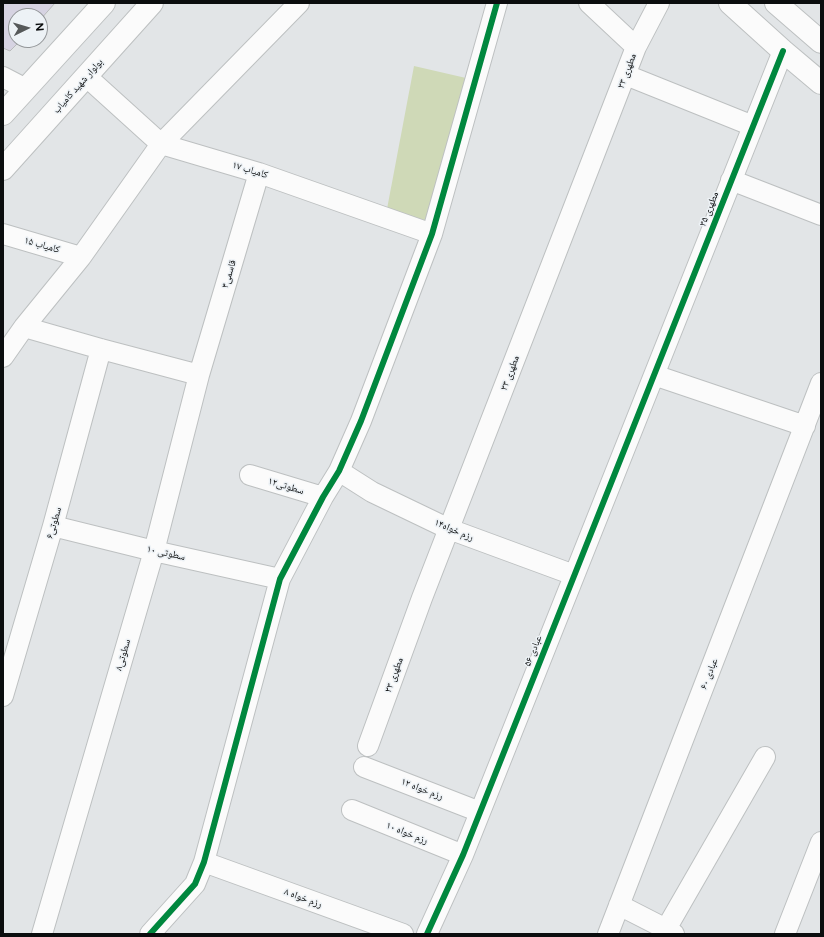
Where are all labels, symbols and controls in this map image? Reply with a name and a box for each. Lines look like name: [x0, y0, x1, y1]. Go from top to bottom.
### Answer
north arrow: [8, 8, 48, 48]
text: N: [33, 22, 46, 32]
street label: مطهری ۳۳: [615, 52, 639, 90]
street label: بولوار شهید کامیاب: [50, 56, 106, 116]
street label: کامیاب ۱۷: [231, 159, 269, 181]
street label: مطهری ۳۵: [697, 190, 721, 228]
street label: کامیاب ۱۵: [23, 234, 61, 256]
street label: قاسمی۴: [219, 258, 239, 290]
street label: مطهری ۳۳: [498, 354, 522, 392]
street label: سطوتی۱۲: [267, 475, 305, 497]
street label: سطوتی۶: [44, 506, 64, 540]
street label: رزم خواه۱۴: [433, 516, 475, 544]
street label: سطوتی ۱۰: [146, 543, 186, 563]
street label: عبادی ۵۶: [521, 634, 545, 668]
street label: سطوتی۸: [113, 638, 133, 672]
street label: مطهری ۳۳: [382, 656, 406, 694]
street label: عبادی ۶۰: [698, 657, 720, 691]
street label: رزم خواه ۱۲: [399, 776, 445, 802]
street label: رزم خواه ۱۰: [384, 819, 430, 847]
street label: رزم خواه ۸: [282, 886, 324, 910]

